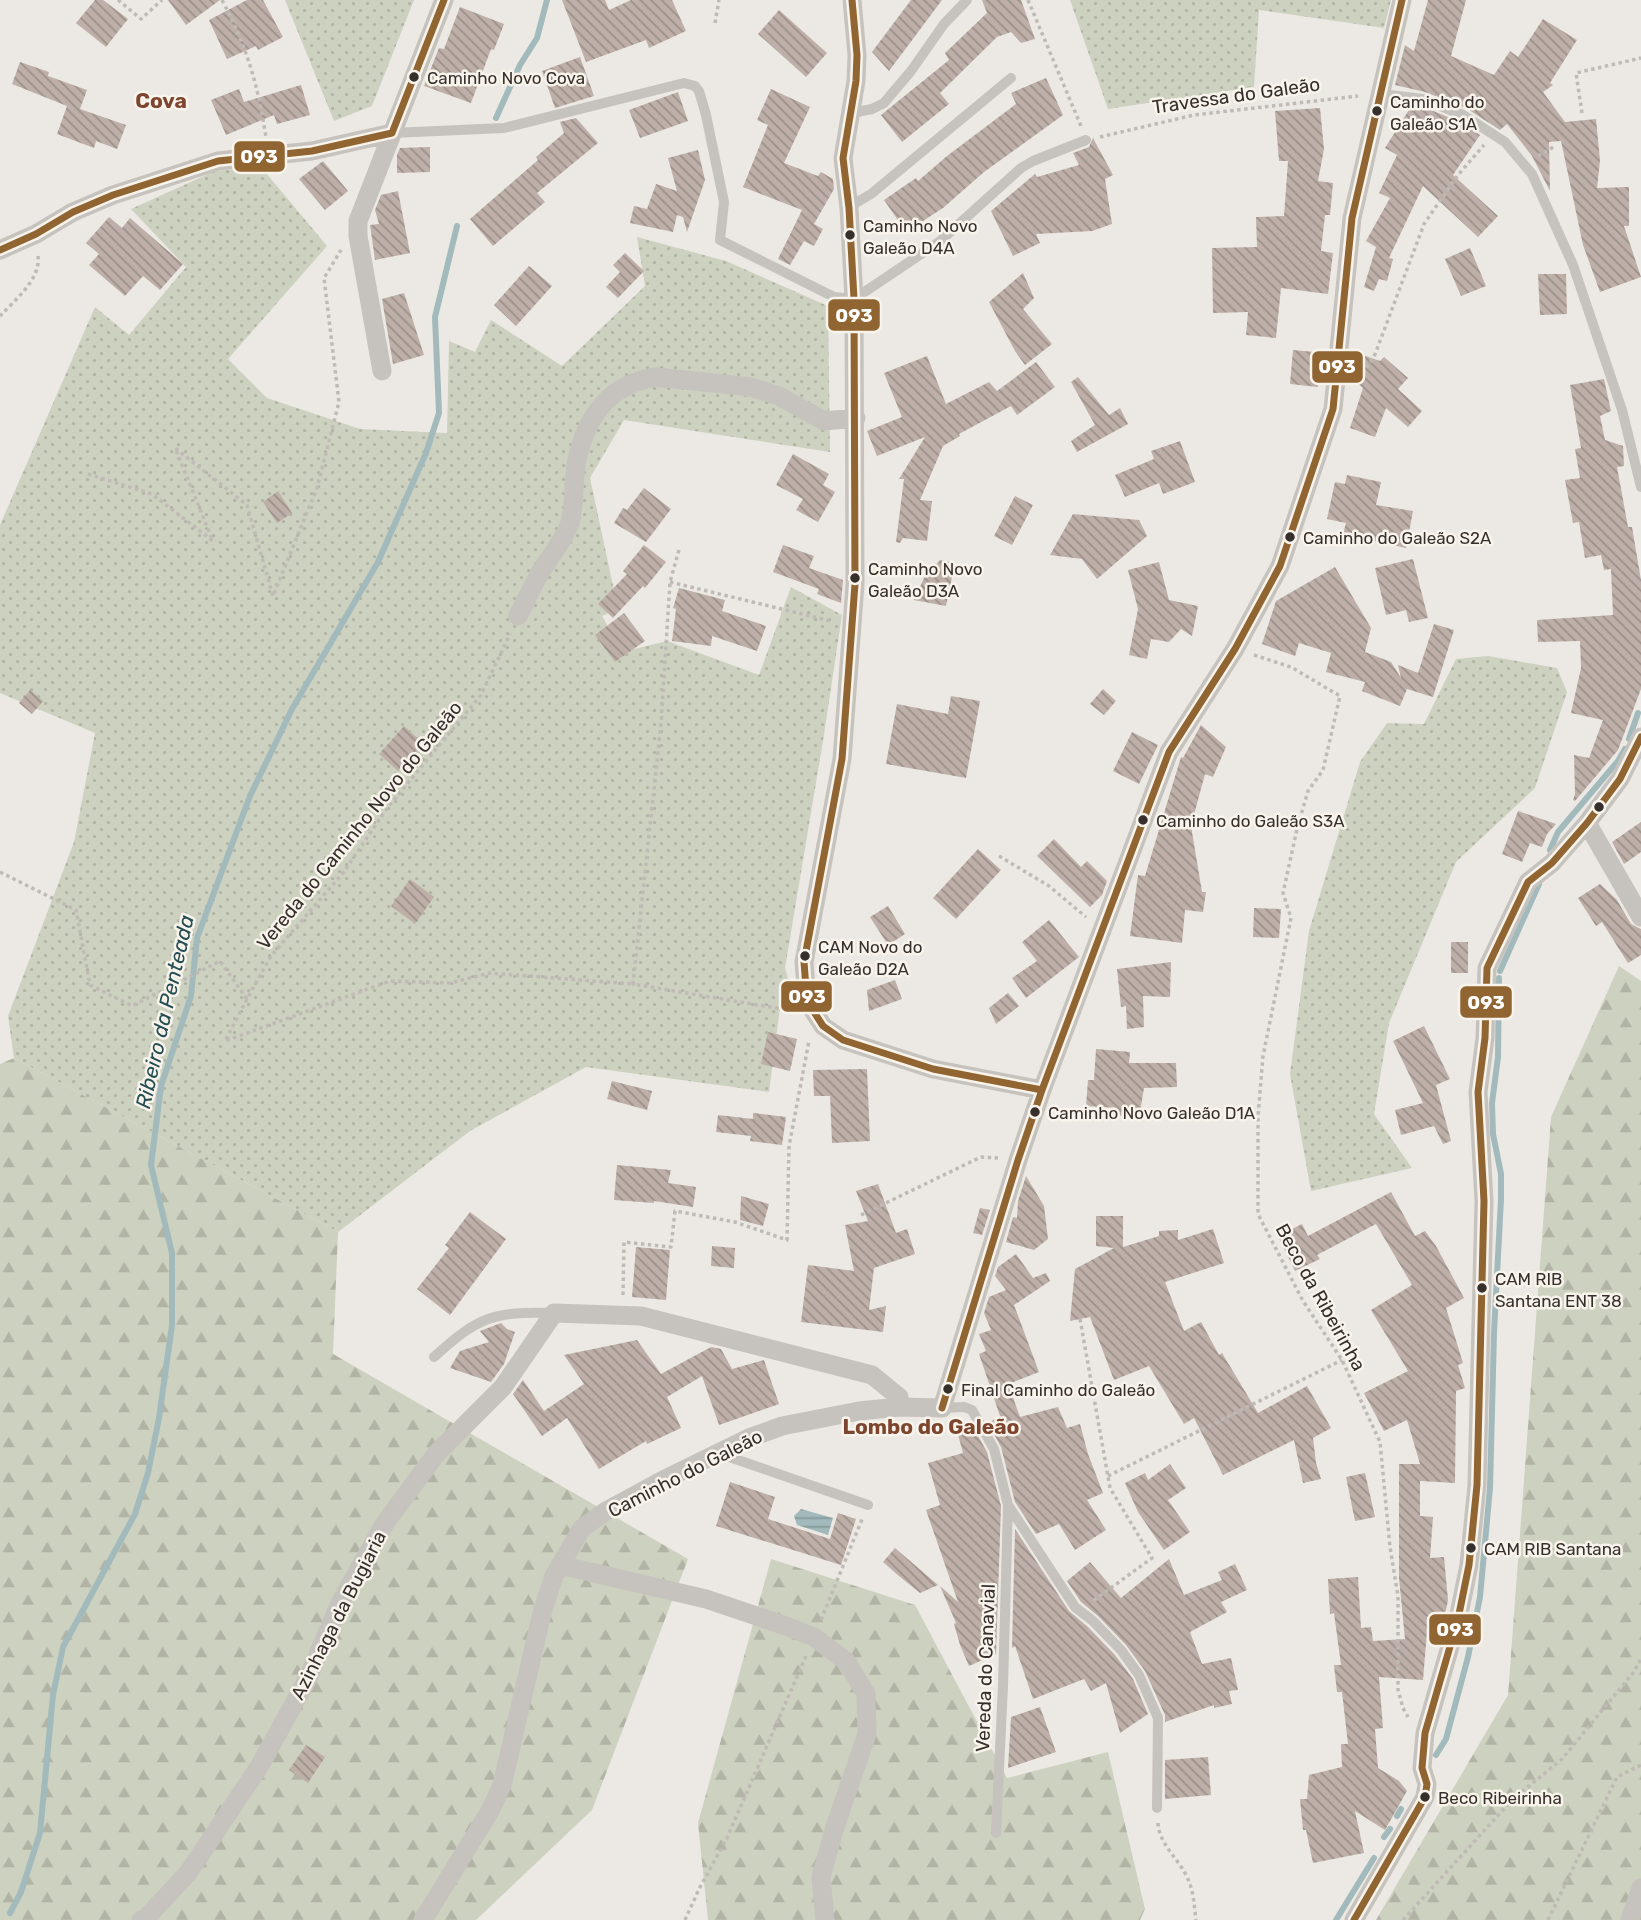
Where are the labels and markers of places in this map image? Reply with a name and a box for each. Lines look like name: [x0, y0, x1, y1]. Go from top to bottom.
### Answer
place label: Caminho Novo Cova: [427, 68, 585, 88]
marker: Caminho Novo Cova: [407, 70, 421, 84]
place label: Caminho do Galeão S1A: [1390, 92, 1484, 134]
marker: Caminho do Galeão S1A: [1370, 104, 1384, 118]
place label: Caminho Novo Galeão D4A: [863, 216, 978, 258]
marker: Caminho Novo Galeão D4A: [843, 228, 857, 242]
place label: Caminho do Galeão S2A: [1303, 528, 1492, 548]
marker: Caminho do Galeão S2A: [1283, 530, 1297, 544]
place label: Caminho Novo Galeão D3A: [868, 559, 983, 601]
marker: Caminho Novo Galeão D3A: [848, 571, 862, 585]
unlabelled marker: [1592, 800, 1606, 814]
place label: Caminho do Galeão S3A: [1156, 811, 1345, 831]
marker: Caminho do Galeão S3A: [1136, 813, 1150, 827]
place label: CAM Novo do Galeão D2A: [818, 937, 922, 979]
marker: CAM Novo do Galeão D2A: [798, 949, 812, 963]
place label: Caminho Novo Galeão D1A: [1048, 1103, 1256, 1123]
marker: Caminho Novo Galeão D1A: [1028, 1105, 1042, 1119]
place label: CAM RIB Santana ENT 38: [1495, 1269, 1622, 1311]
marker: CAM RIB Santana ENT 38: [1475, 1281, 1489, 1295]
place label: Final Caminho do Galeão: [961, 1380, 1155, 1400]
marker: Final Caminho do Galeão: [941, 1382, 955, 1396]
place label: CAM RIB Santana: [1484, 1539, 1621, 1559]
marker: CAM RIB Santana: [1464, 1541, 1478, 1555]
place label: Beco Ribeirinha: [1438, 1788, 1562, 1808]
marker: Beco Ribeirinha: [1418, 1790, 1432, 1804]

